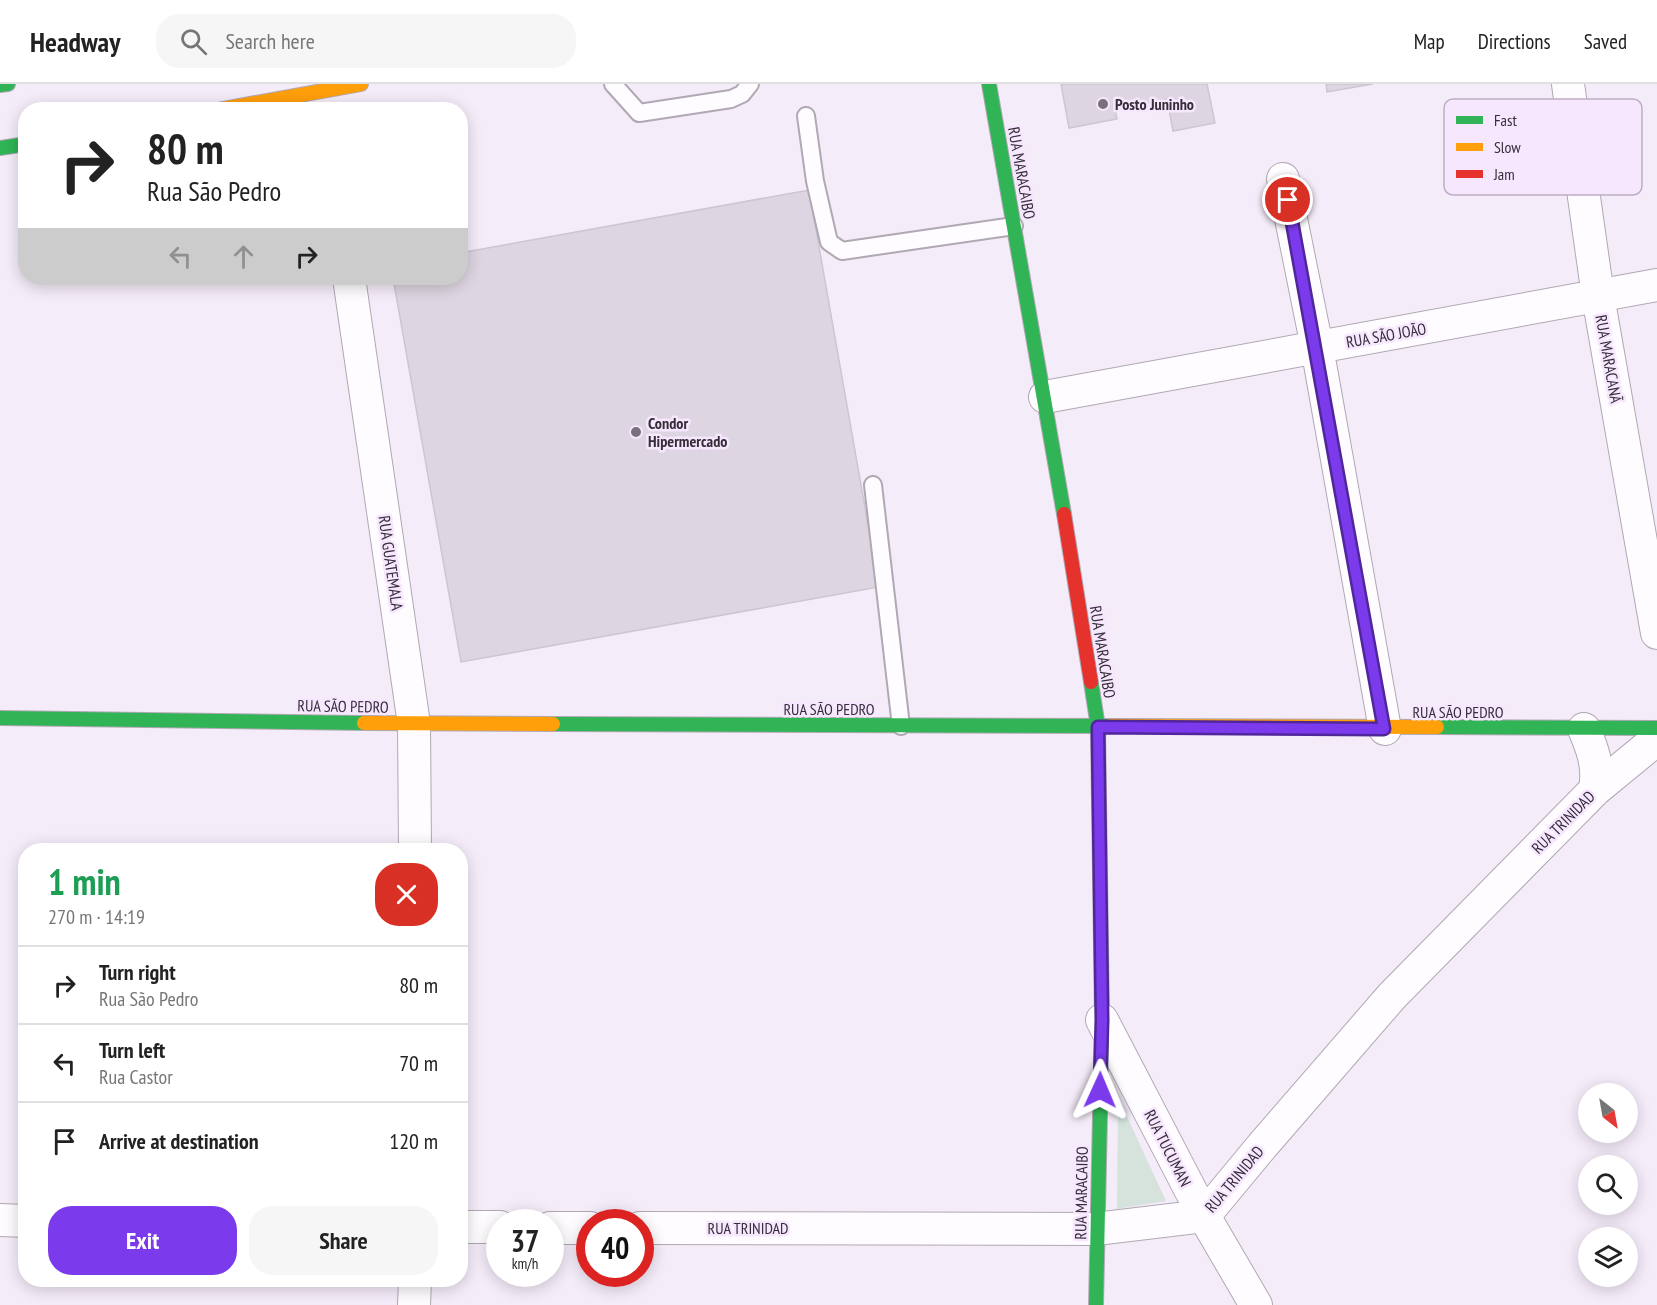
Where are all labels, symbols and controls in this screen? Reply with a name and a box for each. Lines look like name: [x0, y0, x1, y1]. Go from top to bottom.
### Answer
search box: [156, 14, 576, 68]
text: Headway: [30, 23, 120, 60]
icon: search: [177, 25, 210, 58]
text: Search here: [225, 27, 315, 55]
text: Map: [1414, 28, 1445, 55]
text: Directions: [1478, 28, 1551, 55]
text: Saved: [1584, 28, 1627, 55]
place label: Posto Juninho: [1115, 94, 1194, 114]
marker: Posto Juninho: [1096, 97, 1110, 111]
legend: [1444, 99, 1642, 195]
text: Fast: [1494, 110, 1517, 130]
text: 80 m: [147, 121, 224, 176]
street label: RUA MARACAIBO: [1004, 125, 1040, 221]
icon: right: [48, 126, 126, 204]
text: Slow: [1494, 137, 1521, 157]
text: Jam: [1493, 164, 1515, 184]
text: Rua São Pedro: [147, 174, 281, 208]
pin: [1262, 174, 1313, 225]
icon: arrive: [1271, 183, 1304, 216]
icon: left: [164, 240, 197, 273]
icon: ahead: [227, 240, 260, 273]
icon: right: [290, 240, 323, 273]
street label: RUA MARACANÃ: [1591, 313, 1627, 405]
street label: RUA SÃO JOÃO: [1344, 318, 1428, 352]
place label: Condor Hipermercado: [648, 413, 727, 451]
marker: Condor Hipermercado: [629, 425, 643, 439]
street label: RUA GUATEMALA: [374, 514, 408, 612]
street label: RUA MARACAIBO: [1086, 604, 1120, 700]
street label: RUA SÃO PEDRO: [297, 695, 389, 717]
street label: RUA SÃO PEDRO: [783, 699, 875, 719]
street label: RUA SÃO PEDRO: [1412, 702, 1504, 722]
street label: RUA TRINIDAD: [1527, 786, 1599, 858]
text: 1 min: [48, 858, 121, 905]
button: close: [375, 863, 438, 926]
text: 270 m · 14:19: [48, 904, 145, 930]
text: Turn right: [99, 958, 176, 986]
icon: right: [48, 969, 81, 1002]
text: 80 m: [399, 971, 438, 999]
text: Rua São Pedro: [99, 986, 198, 1012]
text: Turn left: [99, 1036, 165, 1064]
icon: left: [48, 1047, 81, 1080]
text: 70 m: [399, 1049, 438, 1077]
position arrow: [1068, 1058, 1132, 1122]
text: Rua Castor: [99, 1064, 173, 1090]
north arrow: [1578, 1083, 1638, 1143]
map controls: [1578, 1083, 1638, 1287]
street label: RUA TUCUMAN: [1140, 1106, 1196, 1190]
icon: arrive: [48, 1125, 81, 1158]
text: Arrive at destination: [99, 1127, 259, 1155]
text: 120 m: [389, 1127, 438, 1155]
street label: RUA TRINIDAD: [1200, 1142, 1268, 1216]
street label: RUA MARACAIBO: [1070, 1146, 1092, 1240]
button: search: [1578, 1155, 1638, 1215]
button: Exit: [48, 1206, 237, 1275]
button: Share: [249, 1206, 438, 1275]
speed limit sign: 40: [576, 1209, 654, 1287]
street label: RUA TRINIDAD: [708, 1218, 788, 1238]
text: 37: [511, 1221, 539, 1260]
button: layers: [1578, 1227, 1638, 1287]
text: km/h: [512, 1254, 538, 1273]

